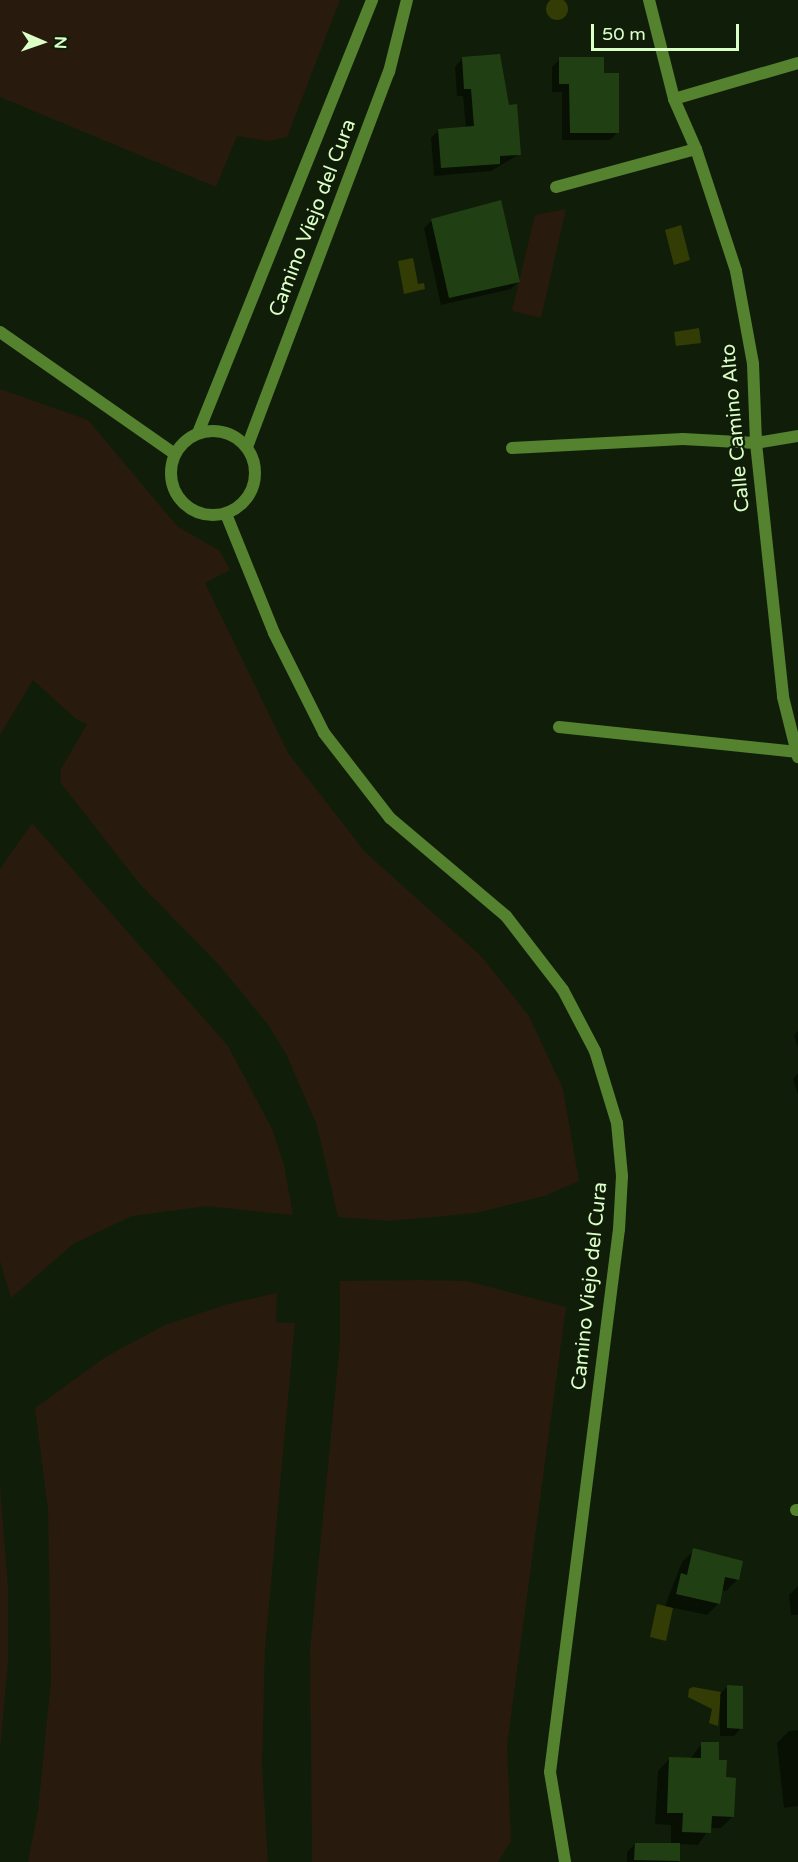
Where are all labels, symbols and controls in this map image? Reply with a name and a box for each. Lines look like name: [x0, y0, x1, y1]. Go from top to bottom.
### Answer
north arrow: [12, 12, 72, 72]
scale bar: [594, 12, 742, 50]
text: 50 m: [602, 23, 646, 45]
text: N: [50, 36, 70, 49]
street label: Camino Viejo del Cura: [264, 116, 362, 320]
street label: Calle Camino Alto: [717, 343, 755, 513]
street label: Camino Viejo del Cura: [567, 1181, 613, 1391]

